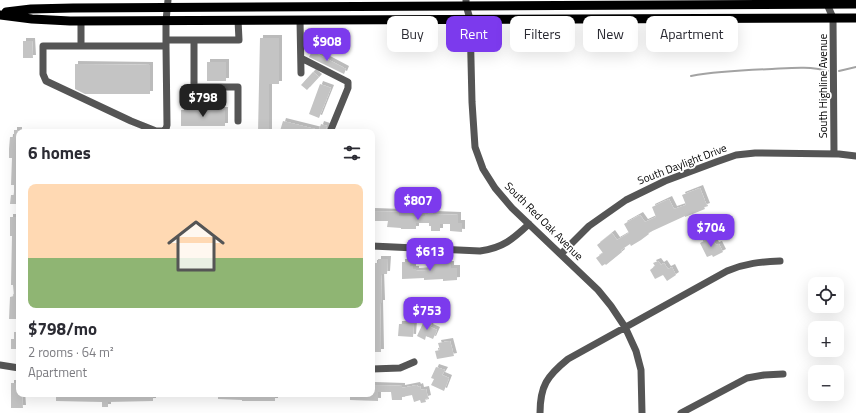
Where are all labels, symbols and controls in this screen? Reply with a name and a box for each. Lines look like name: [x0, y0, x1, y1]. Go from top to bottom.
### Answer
chip: Buy: [387, 16, 438, 52]
chip: Rent: [446, 16, 502, 52]
chip: Filters: [510, 16, 575, 52]
chip: New: [583, 16, 638, 52]
chip: Apartment: [646, 16, 738, 52]
pin: $908: [303, 28, 351, 62]
text: $908: [312, 31, 342, 51]
street label: South Highline Avenue: [815, 33, 831, 138]
pin: $798: [179, 84, 227, 118]
text: $798: [188, 87, 218, 107]
street label: South Daylight Drive: [635, 139, 729, 188]
text: 6 homes: [28, 140, 91, 166]
icon: filters: [341, 142, 363, 164]
street label: South Red Oak Avenue: [501, 178, 587, 264]
pin: $807: [394, 187, 442, 221]
text: $807: [403, 190, 433, 210]
icon: home: [160, 210, 232, 282]
pin: $704: [687, 214, 735, 248]
text: $704: [696, 217, 726, 237]
pin: $613: [406, 238, 454, 272]
text: $613: [415, 241, 445, 261]
map controls: [808, 277, 844, 401]
button: locate: [808, 277, 844, 313]
pin: $753: [403, 297, 451, 331]
text: $753: [412, 300, 442, 320]
text: $798/mo: [28, 316, 97, 342]
button: +: [808, 321, 844, 357]
text: 2 rooms · 64 m²: [28, 342, 114, 362]
text: Apartment: [28, 362, 87, 382]
button: −: [808, 365, 844, 401]

